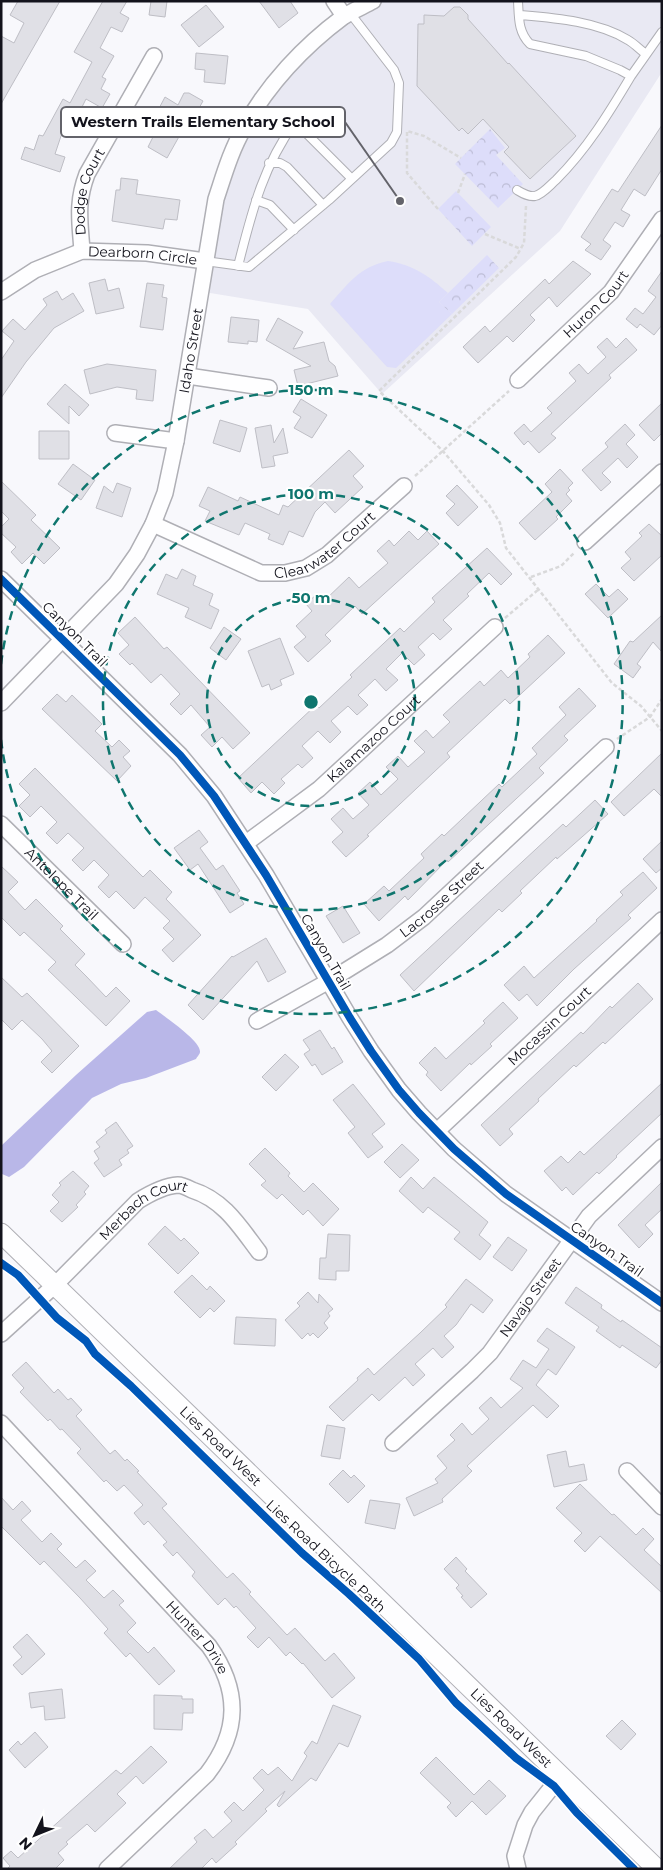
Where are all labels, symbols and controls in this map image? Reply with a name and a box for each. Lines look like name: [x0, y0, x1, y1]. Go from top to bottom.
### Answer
callout: Western Trails Elementary School: [61, 107, 345, 137]
text: Western Trails Elementary School: [71, 112, 335, 131]
street label: Dodge Court: [71, 145, 109, 236]
street label: Dearborn Circle: [88, 242, 198, 269]
street label: Huron Court: [559, 266, 633, 342]
street label: Idaho Street: [175, 306, 207, 395]
text: 150 m: [289, 380, 333, 399]
text: 100 m: [288, 484, 334, 503]
street label: Clearwater Court: [274, 507, 379, 582]
text: 50 m: [291, 588, 331, 607]
street label: Canyon Trail: [38, 597, 112, 671]
street label: Kalamazoo Court: [323, 691, 424, 786]
centre of rings: [302, 693, 320, 711]
street label: Antelope Trail: [21, 843, 102, 924]
street label: Lacrosse Street: [396, 857, 488, 941]
street label: Canyon Trail: [297, 911, 355, 993]
street label: Mocassin Court: [504, 982, 595, 1069]
street label: Merbach Court: [95, 1176, 191, 1244]
street label: Canyon Trail: [567, 1217, 647, 1281]
street label: Navajo Street: [495, 1254, 565, 1341]
street label: Lies Road West: [176, 1402, 266, 1490]
street label: Lies Road Bicycle Path: [262, 1496, 390, 1616]
street label: Hunter Drive: [162, 1597, 233, 1677]
street label: Lies Road West: [467, 1684, 556, 1772]
north arrow: [10, 1810, 60, 1860]
text: N: [15, 1834, 36, 1854]

